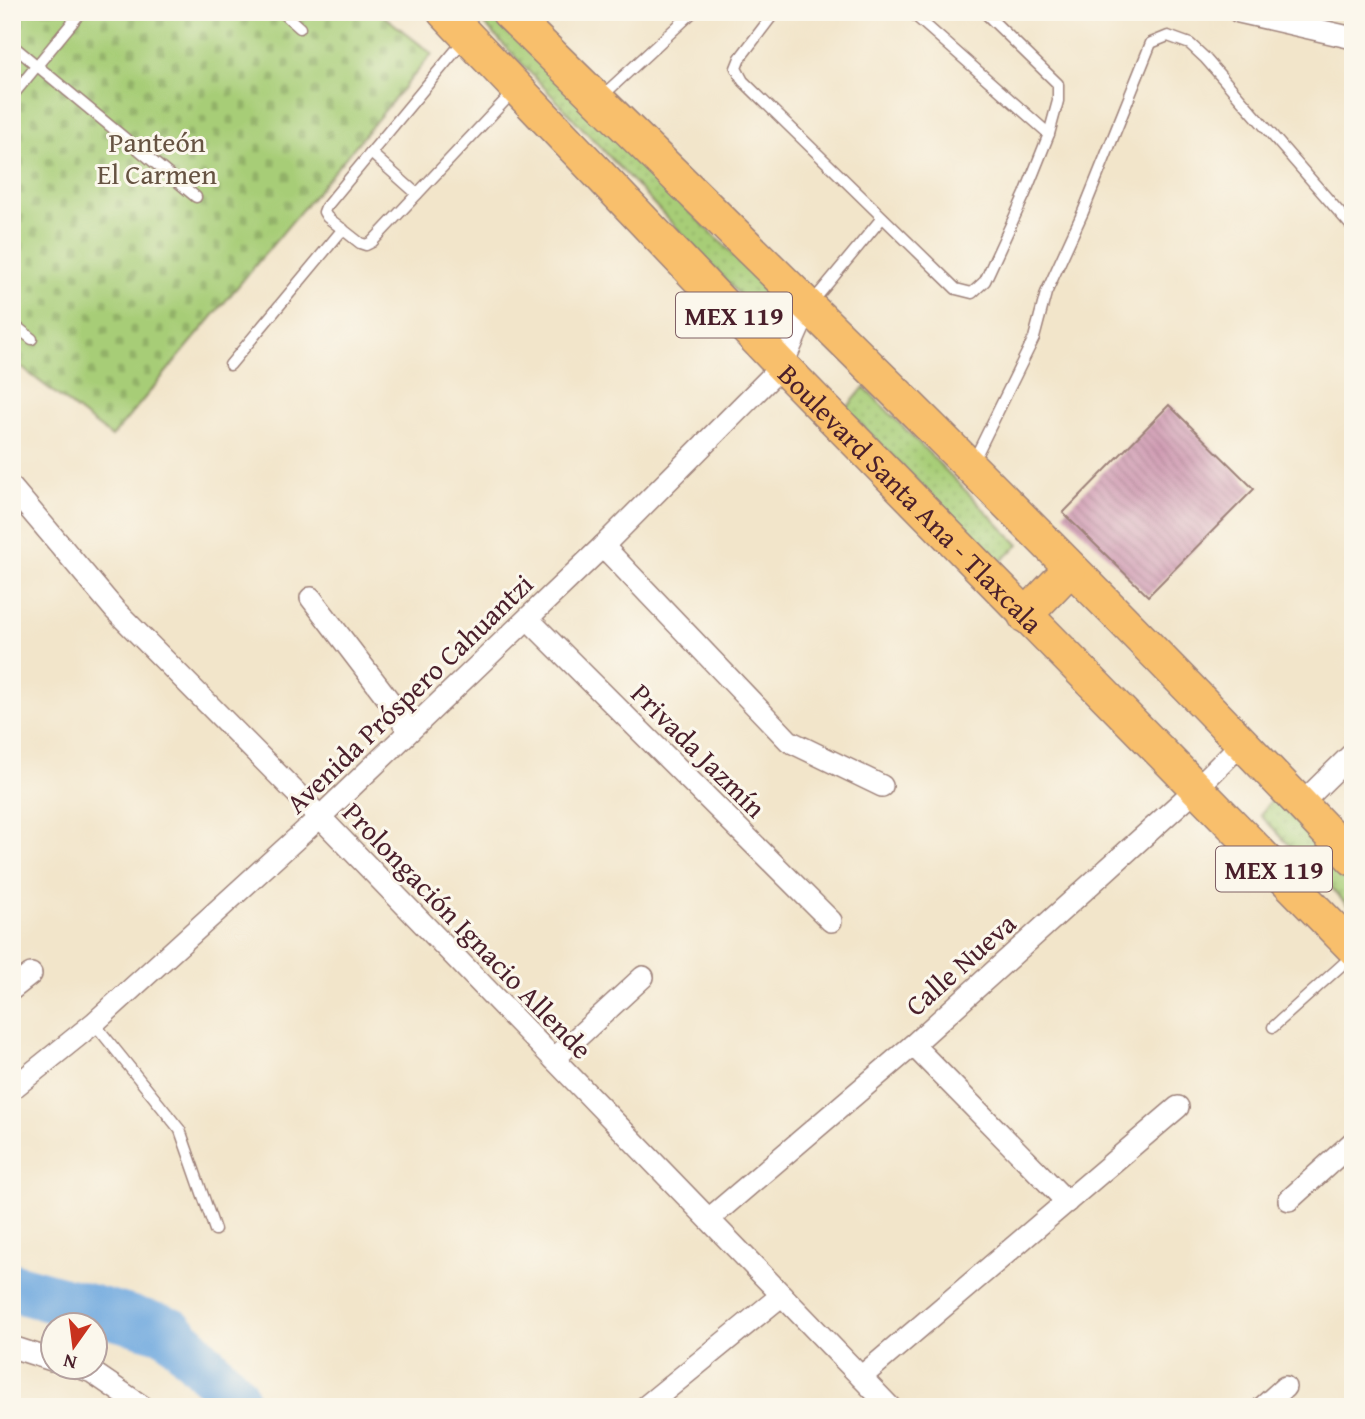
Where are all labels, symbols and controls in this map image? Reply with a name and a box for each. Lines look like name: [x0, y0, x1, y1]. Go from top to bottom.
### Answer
park label: Panteón El Carmen: [97, 121, 217, 194]
road number: MEX 119: [676, 292, 792, 338]
street label: Boulevard Santa Ana - Tlaxcala: [769, 354, 1054, 642]
street label: Avenida Próspero Cahuantzi: [276, 564, 542, 822]
street label: Privada Jazmín: [622, 673, 776, 827]
street label: Prolongación Ignacio Allende: [334, 792, 602, 1068]
road number: MEX 119: [1216, 846, 1332, 891]
street label: Calle Nueva: [895, 903, 1025, 1025]
north arrow: [38, 1310, 108, 1380]
text: N: [60, 1347, 79, 1378]

